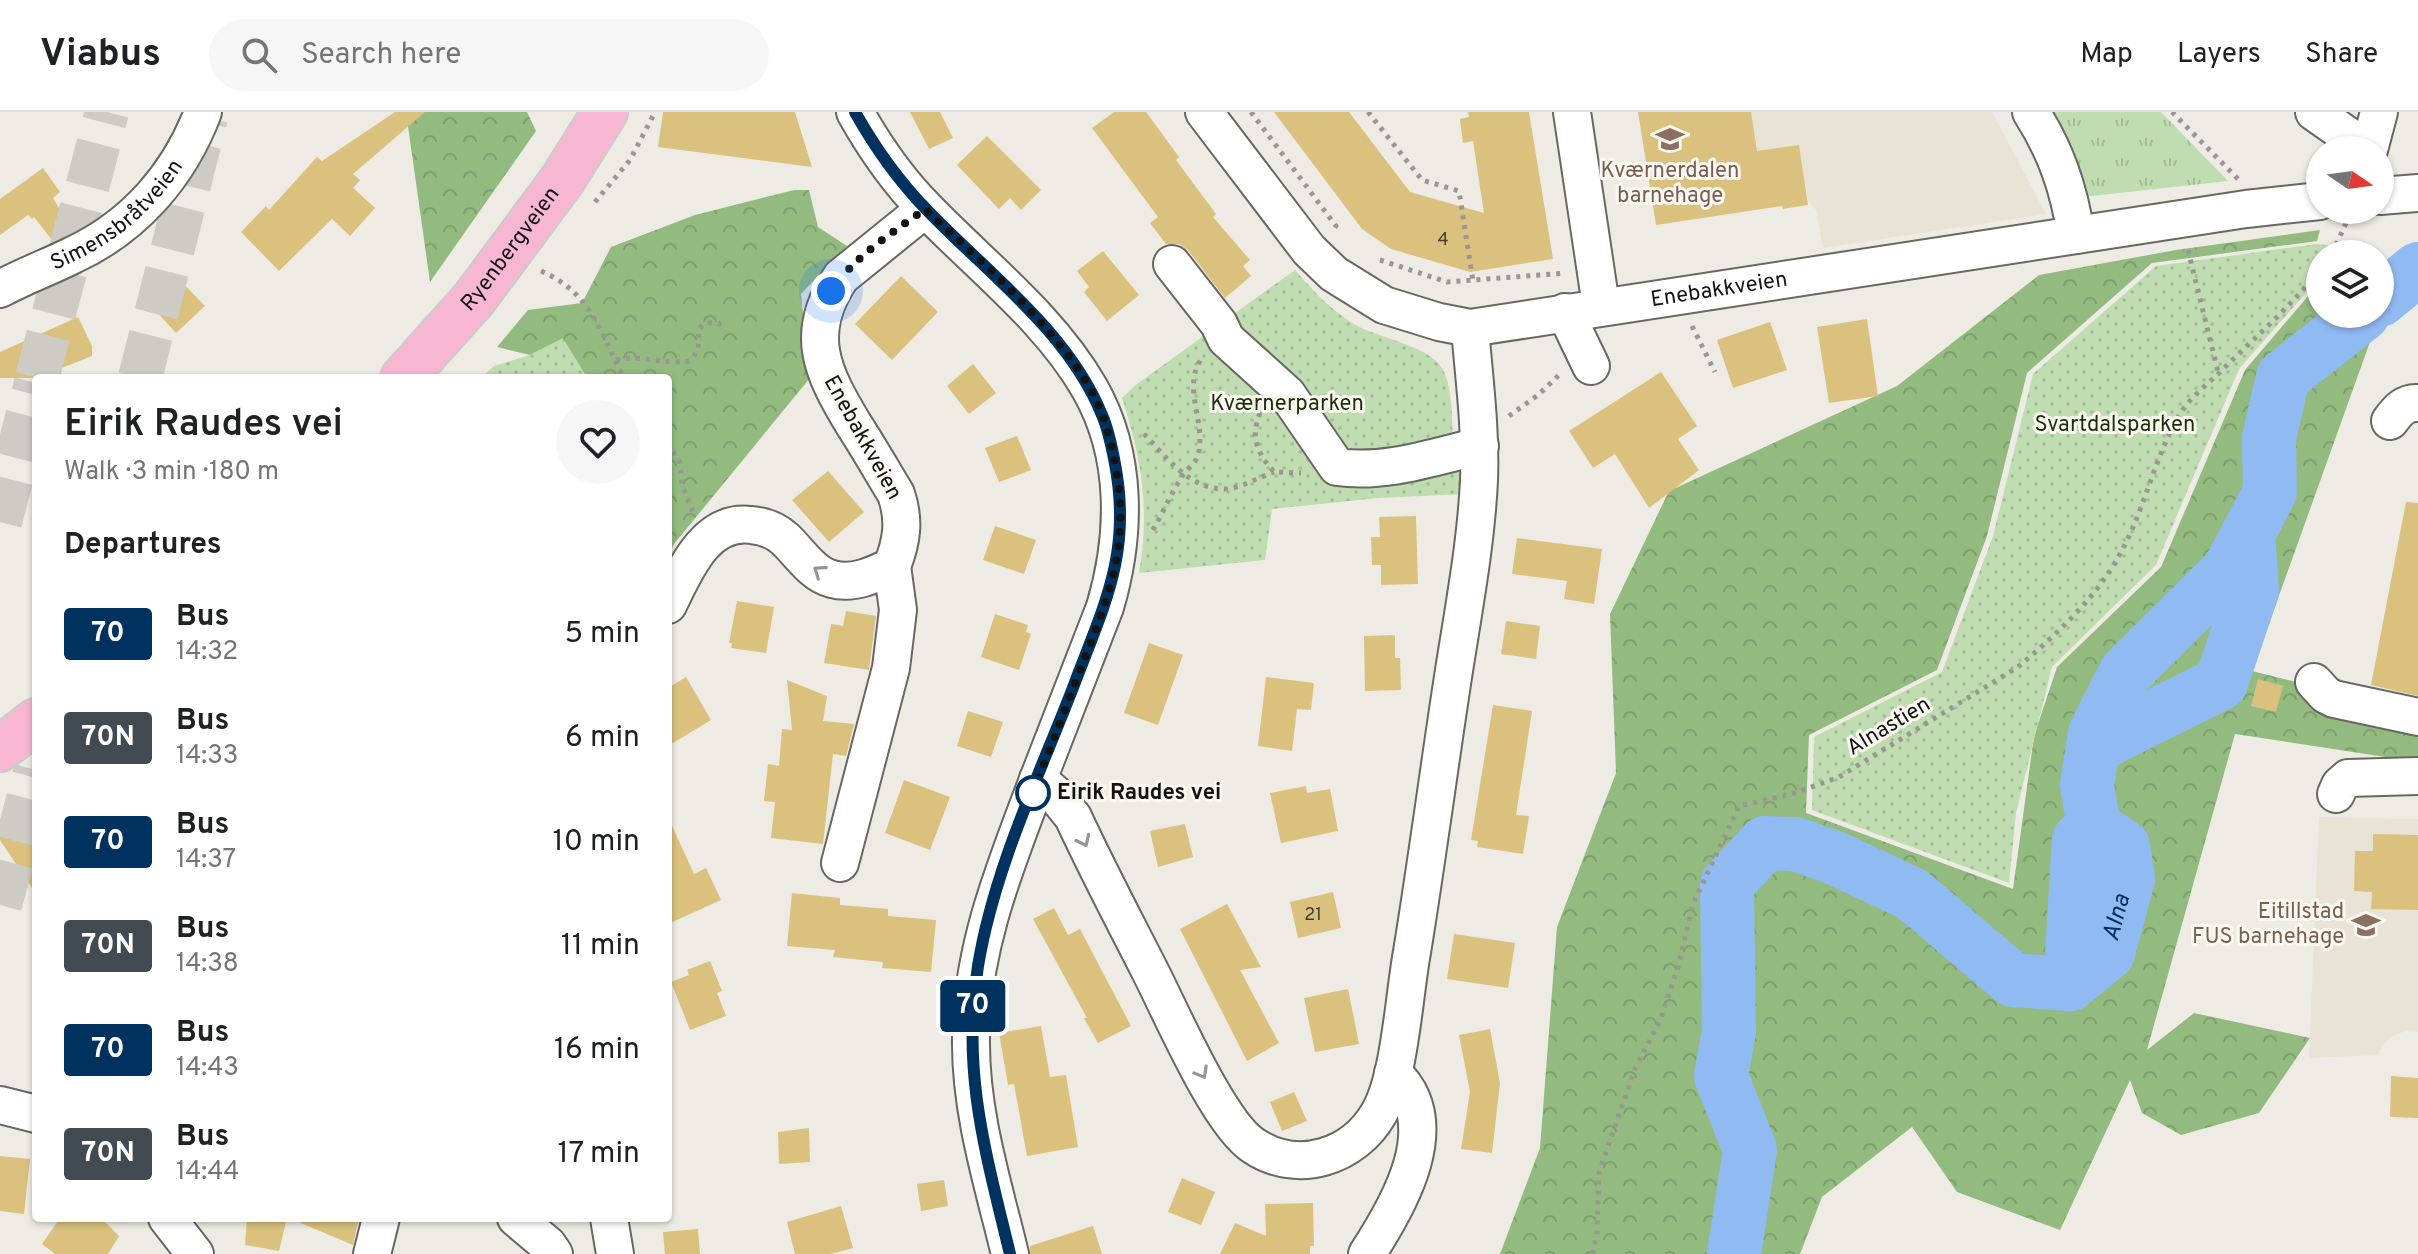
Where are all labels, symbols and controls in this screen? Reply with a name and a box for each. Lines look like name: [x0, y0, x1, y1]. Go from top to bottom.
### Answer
search box: [209, 19, 769, 91]
text: Viabus: [40, 31, 161, 80]
icon: search: [237, 33, 281, 77]
text: Search here: [301, 37, 461, 74]
text: Map: [2080, 37, 2133, 73]
text: Layers: [2177, 37, 2261, 73]
text: Share: [2305, 37, 2378, 73]
school or university icon: Kværnerdalen barnehage: [1655, 124, 1685, 154]
north arrow: [2306, 136, 2394, 224]
map controls: [2306, 136, 2394, 328]
street label: Simensbråtveien: [46, 155, 189, 277]
place label: Kværnerdalen barnehage: [1601, 158, 1739, 210]
street label: Ryenbergveien: [456, 182, 566, 317]
house number: 4: [1437, 229, 1449, 252]
button: layers: [2306, 240, 2394, 328]
street label: Enebakkveien: [1649, 266, 1789, 314]
your location: [811, 271, 851, 311]
street label: Enebakkveien: [817, 371, 907, 505]
park label: Kværnerparken: [1210, 391, 1364, 418]
button: heart: [556, 400, 640, 484]
text: Eirik Raudes vei: [64, 401, 343, 450]
park label: Svartdalsparken: [2035, 412, 2195, 439]
text: Walk · 3 min · 180 m: [64, 456, 279, 489]
text: Departures: [64, 527, 222, 564]
one-way arrow: [814, 566, 828, 581]
text: Bus: [176, 599, 229, 636]
text: 70: [91, 616, 125, 652]
text: 5 min: [564, 616, 640, 653]
text: 14:32: [176, 636, 238, 669]
street label: Alnastien: [1842, 692, 1936, 762]
text: Bus: [176, 703, 229, 740]
text: 70N: [81, 720, 135, 756]
text: 6 min: [565, 720, 640, 757]
text: 14:33: [176, 740, 238, 773]
marker: Eirik Raudes vei: [1016, 776, 1050, 810]
place label: Eirik Raudes vei: [1057, 780, 1221, 807]
text: Bus: [176, 807, 229, 844]
text: 70: [91, 824, 125, 860]
text: 10 min: [553, 824, 640, 861]
one-way arrow: [1074, 833, 1090, 848]
text: 14:37: [176, 844, 236, 877]
water label: Alna: [2097, 891, 2138, 944]
place label: Eitillstad FUS barnehage: [2192, 899, 2344, 951]
house number: 21: [1304, 904, 1322, 927]
school or university icon: Eitillstad FUS barnehage: [2351, 910, 2381, 940]
text: Bus: [176, 911, 229, 948]
text: 70N: [81, 928, 135, 964]
text: 11 min: [561, 928, 640, 965]
text: 14:38: [176, 948, 239, 981]
line badge: 70: [937, 980, 1009, 1032]
text: 70: [956, 988, 990, 1024]
text: Bus: [176, 1015, 229, 1052]
text: 70: [91, 1032, 125, 1068]
text: 16 min: [554, 1032, 640, 1069]
text: 14:43: [176, 1052, 239, 1085]
one-way arrow: [1193, 1064, 1208, 1079]
text: Bus: [176, 1119, 229, 1156]
text: 70N: [81, 1136, 135, 1172]
text: 17 min: [557, 1136, 640, 1173]
text: 14:44: [176, 1156, 239, 1189]

